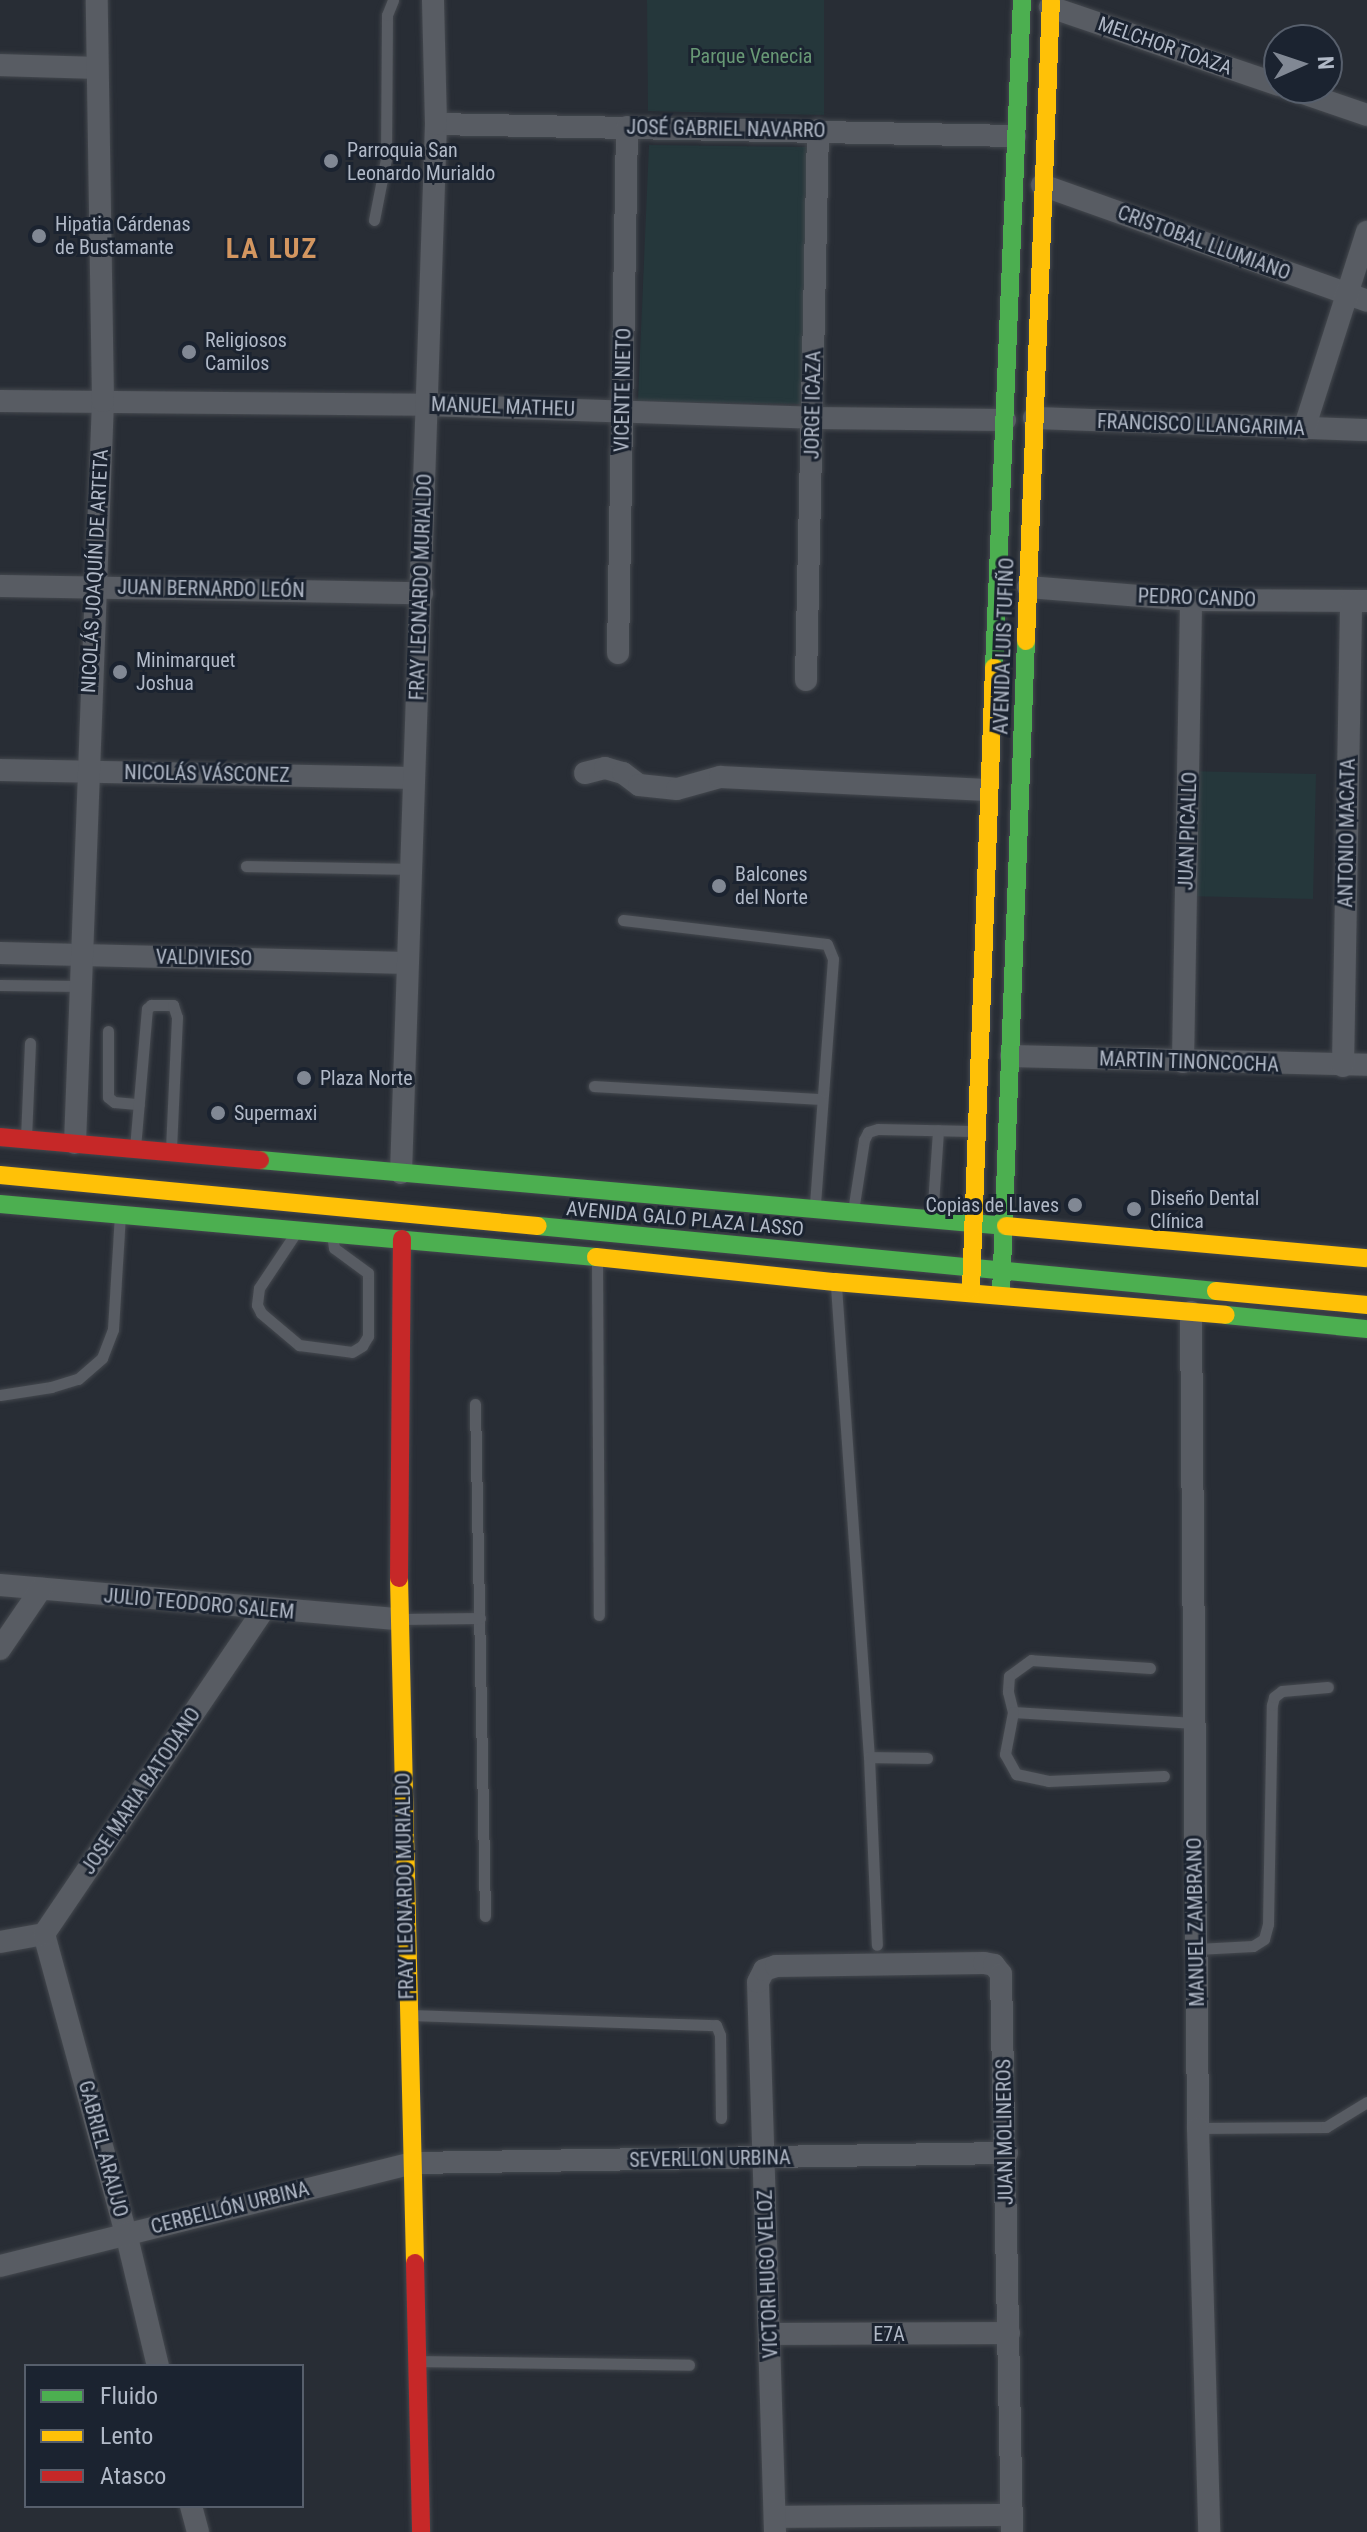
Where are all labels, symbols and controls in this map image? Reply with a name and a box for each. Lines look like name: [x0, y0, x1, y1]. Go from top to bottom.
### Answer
street label: MELCHOR TOAZA: [1095, 12, 1235, 80]
north arrow: [1263, 24, 1343, 104]
park label: Parque Venecia: [690, 44, 812, 68]
text: N: [1313, 55, 1338, 70]
street label: JOSÉ GABRIEL NAVARRO: [626, 115, 826, 143]
place label: Parroquia San Leonardo Murialdo: [347, 138, 495, 185]
marker: Parroquia San Leonardo Murialdo: [322, 152, 340, 170]
street label: CRISTOBAL LLUMIANO: [1114, 201, 1294, 285]
place label: Hipatia Cárdenas de Bustamante: [55, 212, 191, 259]
marker: Hipatia Cárdenas de Bustamante: [30, 227, 48, 245]
district label: LA LUZ: [226, 232, 318, 266]
place label: Religiosos Camilos: [205, 328, 287, 375]
street label: VICENTE NIETO: [610, 328, 636, 452]
marker: Religiosos Camilos: [180, 343, 198, 361]
street label: JORGE ICAZA: [800, 350, 826, 460]
street label: MANUEL MATHEU: [431, 392, 575, 422]
street label: FRANCISCO LLANGARIMA: [1097, 409, 1305, 441]
street label: NICOLÁS JOAQUÍN DE ARTETA: [77, 448, 113, 694]
street label: FRAY LEONARDO MURIALDO: [405, 473, 437, 701]
street label: AVENIDA LUIS TUFIÑO: [989, 557, 1019, 735]
street label: JUAN BERNARDO LEÓN: [117, 575, 305, 603]
street label: PEDRO CANDO: [1137, 584, 1257, 612]
place label: Minimarquet Joshua: [136, 648, 235, 695]
marker: Minimarquet Joshua: [111, 663, 129, 681]
street label: ANTONIO MACATA: [1334, 758, 1360, 908]
street label: NICOLÁS VÁSCONEZ: [124, 761, 290, 787]
street label: JUAN PICALLO: [1174, 771, 1202, 891]
place label: Balcones del Norte: [735, 862, 808, 909]
marker: Balcones del Norte: [710, 877, 728, 895]
street label: VALDIVIESO: [156, 945, 252, 971]
street label: MARTIN TINONCOCHA: [1099, 1047, 1279, 1077]
place label: Plaza Norte: [320, 1066, 413, 1090]
marker: Plaza Norte: [295, 1069, 313, 1087]
place label: Supermaxi: [234, 1101, 317, 1125]
marker: Supermaxi: [209, 1104, 227, 1122]
place label: Diseño Dental Clínica: [1150, 1186, 1259, 1233]
place label: Copias de Llaves: [926, 1193, 1059, 1217]
marker: Copias de Llaves: [1066, 1196, 1084, 1214]
street label: AVENIDA GALO PLAZA LASSO: [565, 1197, 805, 1241]
marker: Diseño Dental Clínica: [1125, 1200, 1143, 1218]
street label: JULIO TEODORO SALEM: [103, 1584, 295, 1624]
street label: JOSE MARIA BATODANO: [76, 1703, 206, 1879]
street label: FRAY LEONARDO MURIALDO: [391, 1772, 419, 2000]
street label: MANUEL ZAMBRANO: [1183, 1837, 1209, 2007]
street label: JUAN MOLINEROS: [992, 2059, 1018, 2205]
street label: GABRIEL ARAUJO: [73, 2078, 133, 2220]
street label: SEVERLLON URBINA: [629, 2146, 791, 2172]
street label: CERBELLÓN URBINA: [148, 2177, 312, 2239]
street label: VICTOR HUGO VELOZ: [753, 2189, 783, 2359]
street label: E7A: [873, 2322, 905, 2346]
legend: [24, 2364, 304, 2508]
text: Fluido: [100, 2382, 158, 2410]
text: Lento: [100, 2422, 153, 2450]
text: Atasco: [100, 2462, 166, 2490]

